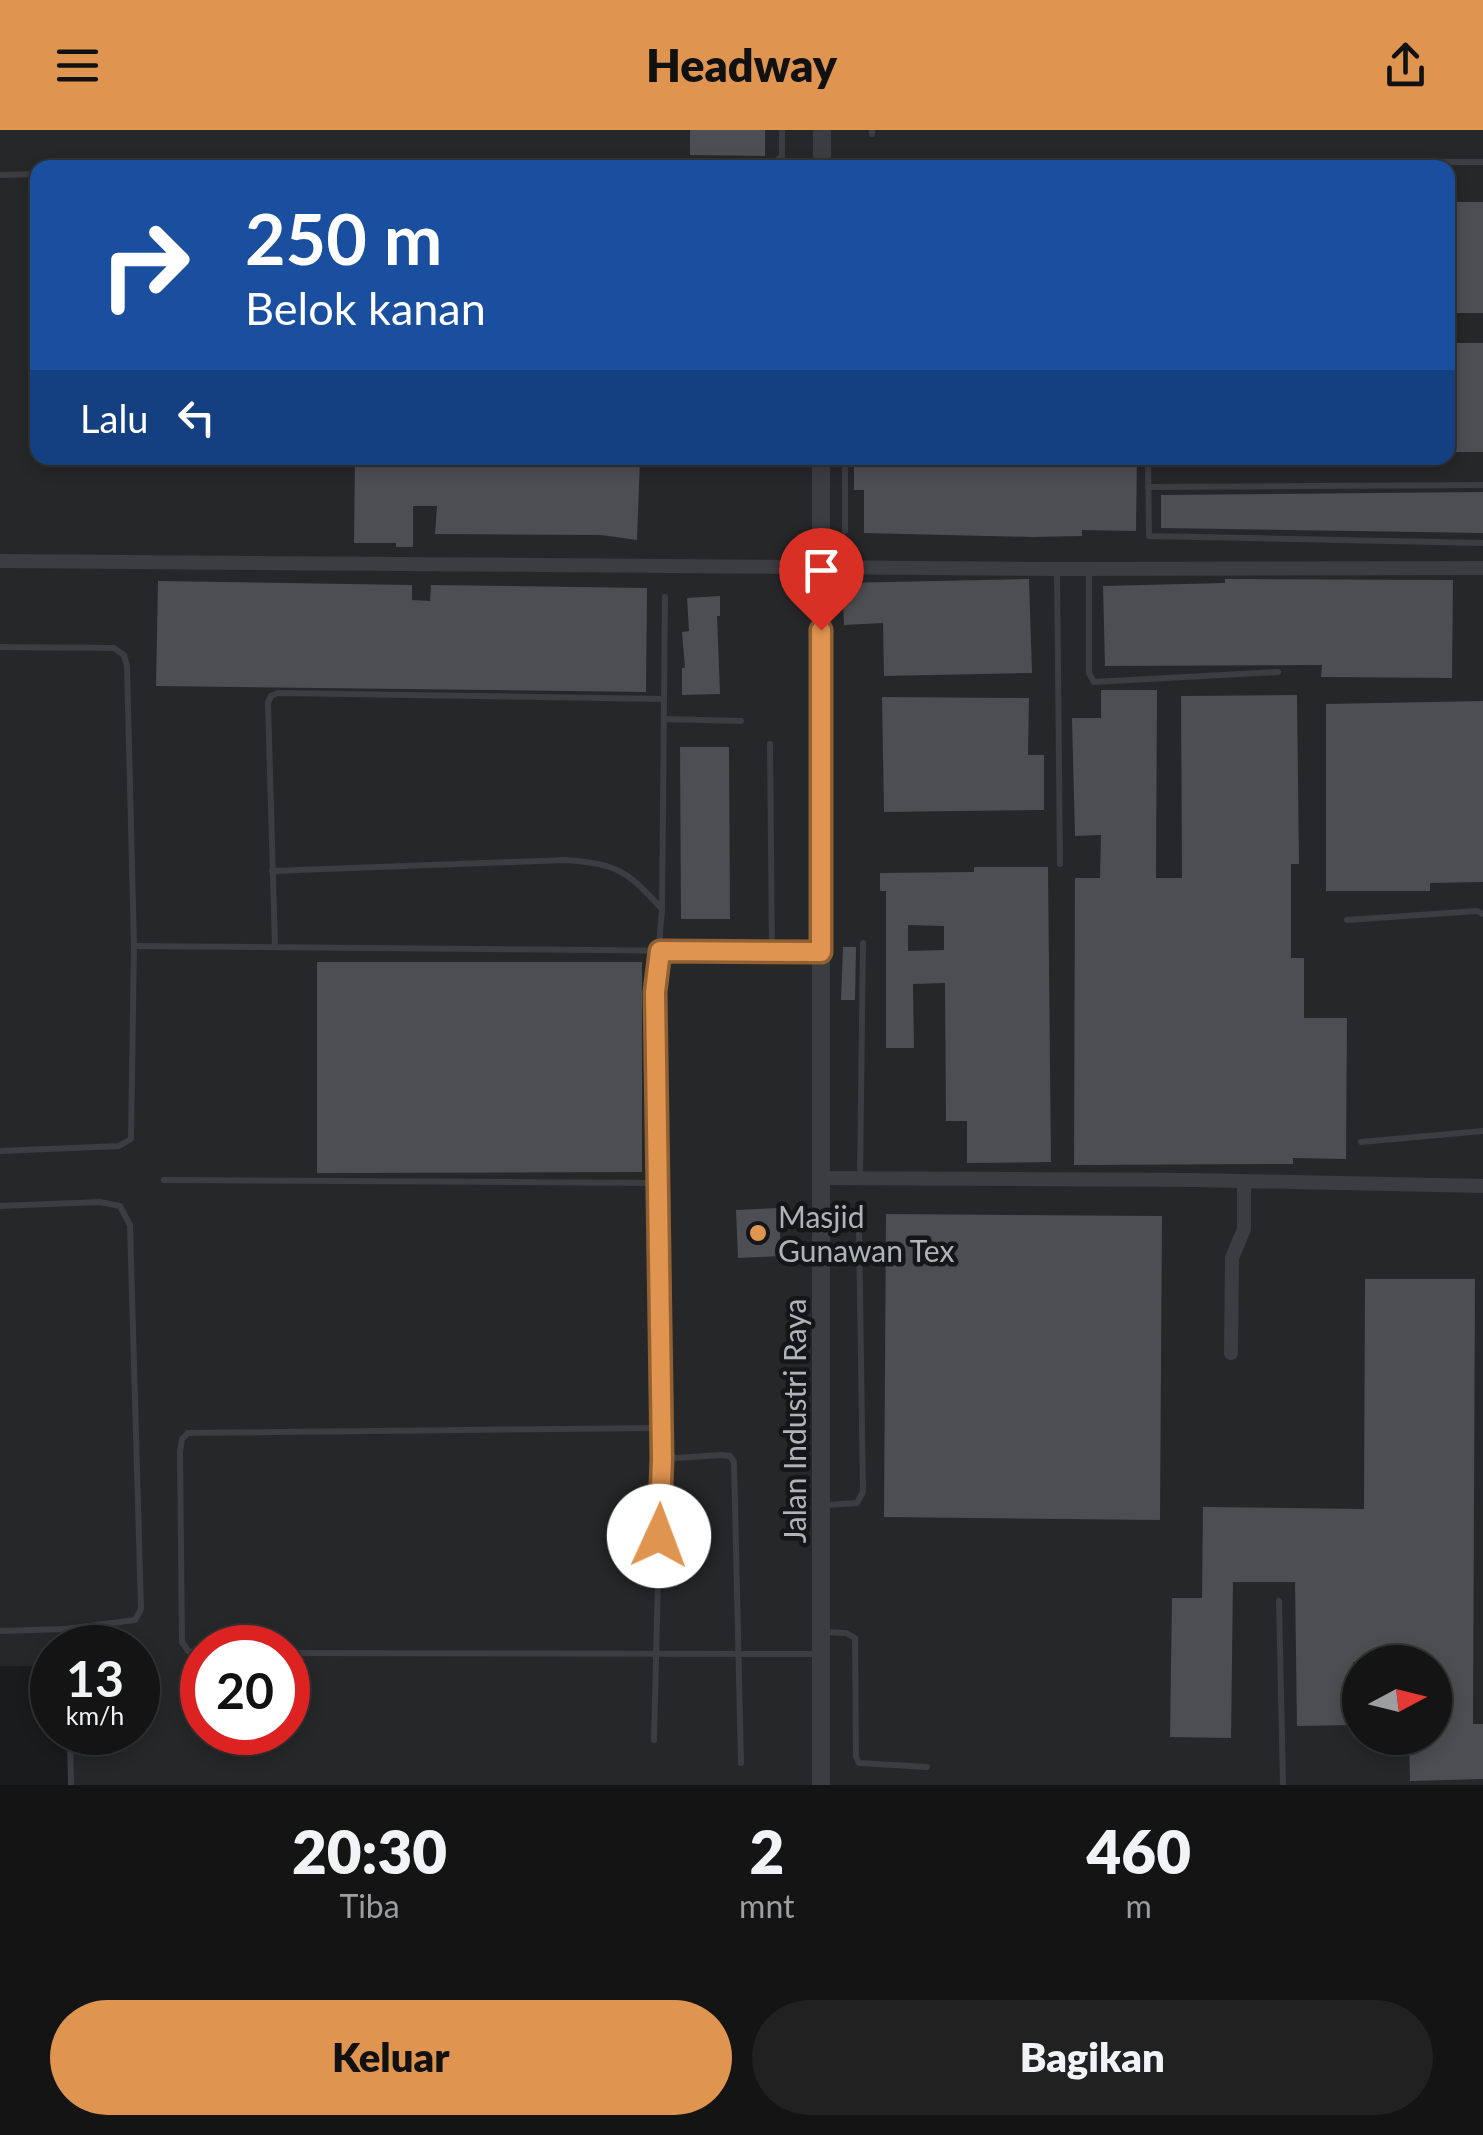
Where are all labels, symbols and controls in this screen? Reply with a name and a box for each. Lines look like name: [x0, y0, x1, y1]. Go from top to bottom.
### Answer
icon: menu: [50, 38, 105, 93]
text: Headway: [646, 38, 837, 92]
icon: share: [1378, 38, 1433, 93]
text: 250 m: [245, 196, 442, 280]
icon: right: [80, 200, 210, 330]
text: Belok kanan: [245, 281, 486, 335]
icon: left: [169, 390, 224, 445]
text: Lalu: [80, 395, 149, 441]
pin: [779, 528, 864, 631]
icon: arrive: [794, 543, 849, 598]
place label: Masjid Gunawan Tex: [778, 1198, 954, 1268]
marker: Masjid Gunawan Tex: [747, 1222, 769, 1244]
street label: Jalan Industri Raya: [776, 1299, 812, 1543]
position arrow: [607, 1484, 711, 1588]
speed limit sign: 20: [180, 1625, 310, 1755]
north arrow: [1342, 1645, 1452, 1755]
map controls: [1342, 1645, 1452, 1755]
text: 13: [66, 1648, 124, 1708]
text: km/h: [66, 1700, 124, 1730]
text: 20:30: [292, 1815, 447, 1887]
text: 2: [749, 1815, 784, 1887]
text: 460: [1087, 1815, 1191, 1887]
text: Tiba: [339, 1886, 400, 1925]
text: mnt: [739, 1886, 795, 1925]
text: m: [1126, 1886, 1152, 1925]
button: Keluar: [50, 2000, 732, 2115]
button: Bagikan: [752, 2000, 1433, 2115]

